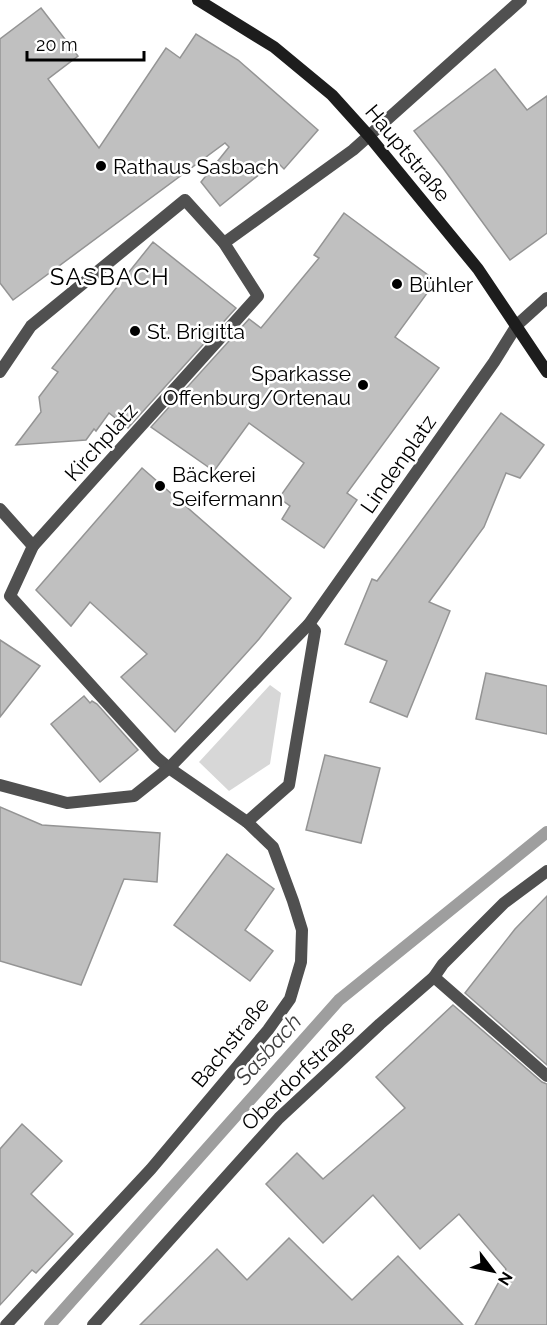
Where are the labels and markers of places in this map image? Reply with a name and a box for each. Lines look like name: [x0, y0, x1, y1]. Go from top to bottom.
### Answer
place label: Rathaus Sasbach: [113, 154, 279, 179]
marker: Rathaus Sasbach: [94, 159, 108, 173]
place label: Bühler: [409, 272, 474, 297]
marker: Bühler: [390, 277, 404, 291]
place label: St. Brigitta: [147, 319, 245, 344]
marker: St. Brigitta: [128, 324, 142, 338]
place label: Sparkasse Offenburg/Ortenau: [163, 361, 351, 410]
marker: Sparkasse Offenburg/Ortenau: [356, 378, 370, 392]
place label: Bäckerei Seifermann: [172, 462, 283, 511]
marker: Bäckerei Seifermann: [153, 479, 167, 493]

